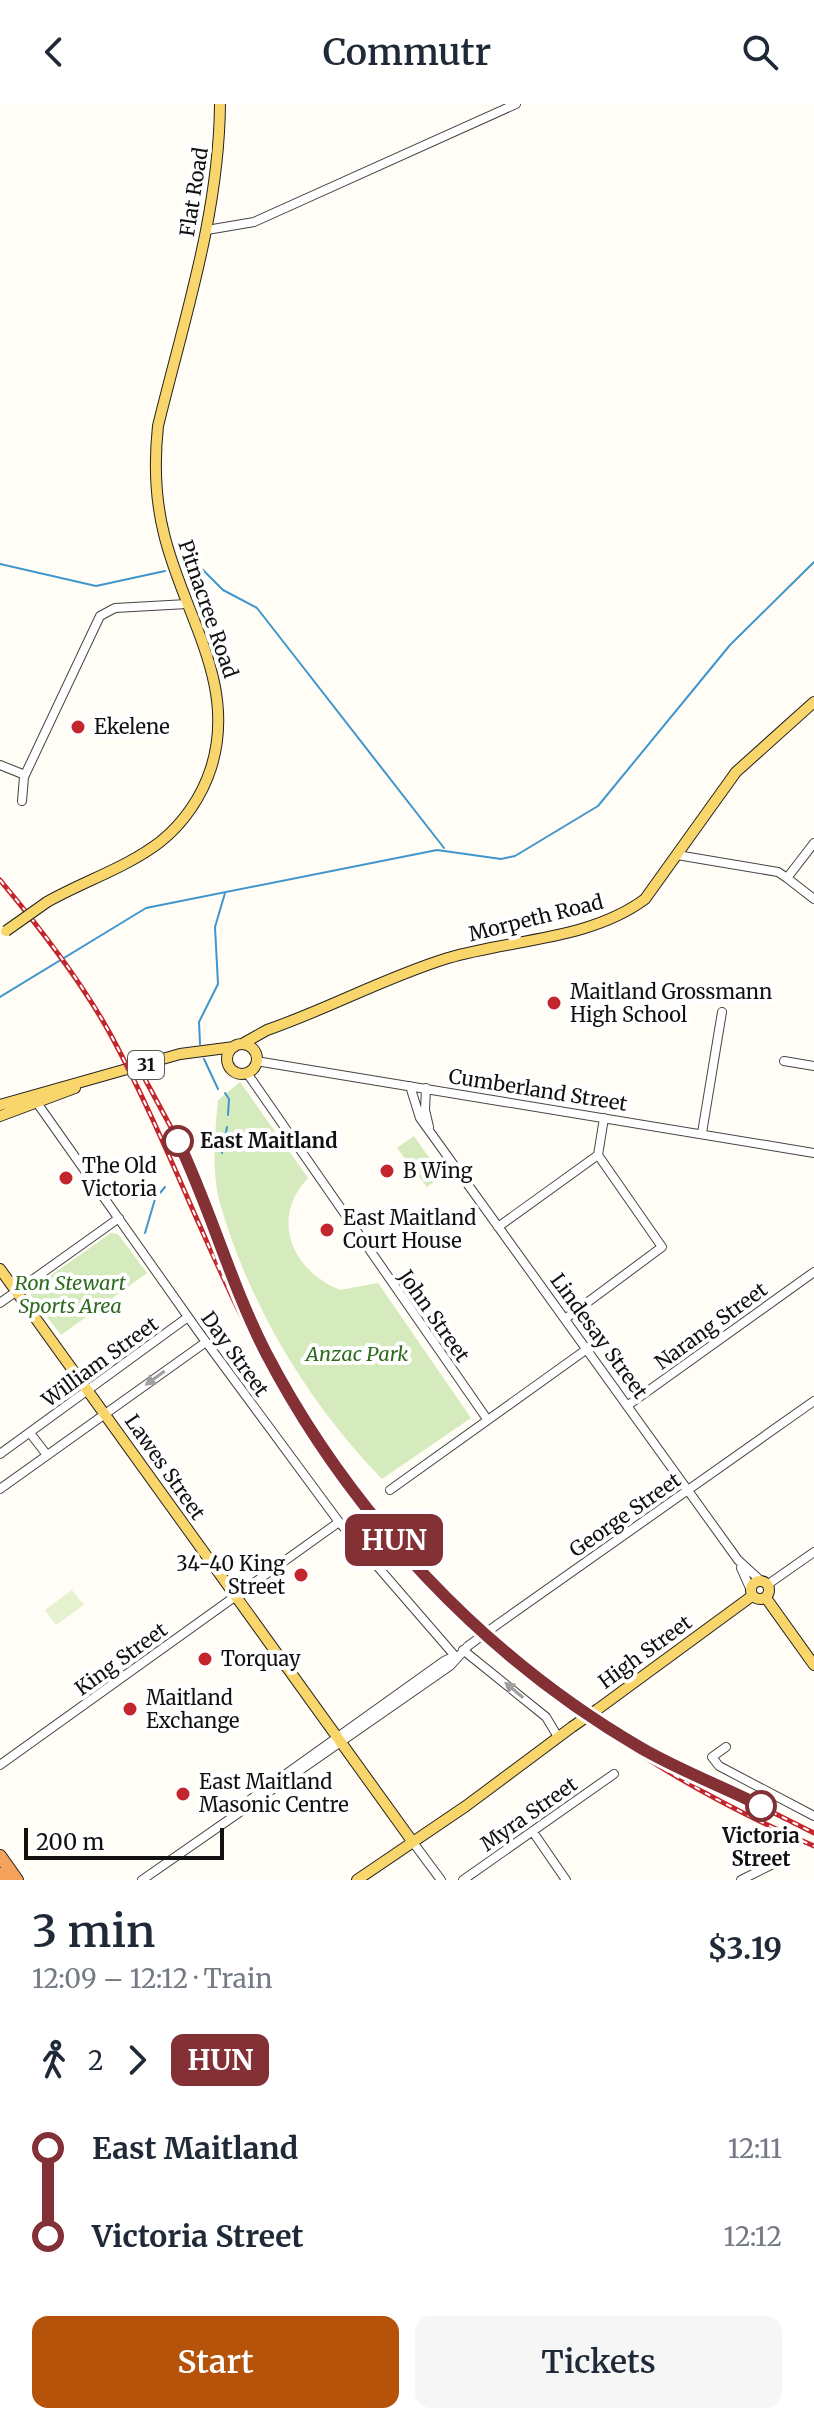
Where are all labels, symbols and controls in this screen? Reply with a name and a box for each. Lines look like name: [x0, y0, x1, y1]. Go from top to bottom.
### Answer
icon: back: [32, 30, 76, 74]
text: Commutr: [323, 30, 491, 75]
icon: search: [738, 30, 782, 74]
street label: Flat Road: [174, 145, 213, 238]
street label: Pitnacree Road: [173, 537, 244, 681]
place label: Ekelene: [94, 714, 170, 739]
marker: Ekelene: [69, 718, 87, 736]
street label: Morpeth Road: [466, 889, 606, 946]
place label: Maitland Grossmann High School: [570, 979, 772, 1027]
marker: Maitland Grossmann High School: [545, 994, 563, 1012]
road number: 31: [128, 1051, 164, 1079]
street label: Cumberland Street: [447, 1063, 629, 1116]
marker: East Maitland: [163, 1126, 193, 1156]
place label: East Maitland: [200, 1128, 338, 1153]
place label: The Old Victoria: [81, 1153, 157, 1201]
place label: B Wing: [403, 1158, 473, 1183]
marker: B Wing: [378, 1162, 396, 1180]
marker: The Old Victoria: [57, 1169, 75, 1187]
place label: East Maitland Court House: [343, 1205, 476, 1253]
marker: East Maitland Court House: [318, 1221, 336, 1239]
street label: John Street: [393, 1264, 475, 1367]
street label: Lindesay Street: [546, 1268, 653, 1403]
park label: Ron Stewart Sports Area: [14, 1270, 126, 1318]
street label: Narang Street: [650, 1276, 772, 1375]
street label: Day Street: [196, 1306, 275, 1401]
street label: William Street: [36, 1311, 163, 1413]
park label: Anzac Park: [304, 1341, 408, 1366]
one-way arrow: [145, 1370, 166, 1385]
street label: Lawes Street: [120, 1409, 211, 1524]
street label: George Street: [564, 1467, 685, 1562]
line badge: HUN: [348, 1514, 440, 1566]
text: HUN: [361, 1522, 427, 1558]
place label: 34-40 King Street: [176, 1551, 285, 1599]
marker: 34-40 King Street: [292, 1566, 310, 1584]
street label: High Street: [593, 1609, 696, 1694]
street label: King Street: [70, 1617, 172, 1700]
place label: Torquay: [221, 1646, 301, 1671]
marker: Torquay: [196, 1650, 214, 1668]
one-way arrow: [504, 1682, 524, 1699]
place label: Maitland Exchange: [146, 1685, 240, 1733]
marker: Maitland Exchange: [121, 1700, 139, 1718]
place label: East Maitland Masonic Centre: [199, 1769, 349, 1817]
street label: Myra Street: [476, 1771, 582, 1856]
marker: East Maitland Masonic Centre: [174, 1785, 192, 1803]
marker: Victoria Street: [746, 1791, 776, 1821]
place label: Victoria Street: [721, 1823, 800, 1871]
scale bar: [24, 1824, 224, 1860]
text: 200 m: [36, 1828, 104, 1856]
text: 3 min: [32, 1904, 155, 1959]
text: $3.19: [708, 1929, 782, 1967]
text: 12:09 – 12:12 · Train: [32, 1962, 273, 1995]
icon: walk: [32, 2038, 76, 2082]
icon: forward: [115, 2038, 159, 2082]
text: HUN: [187, 2042, 253, 2078]
text: 2: [88, 2044, 103, 2077]
text: East Maitland: [92, 2129, 298, 2167]
text: 12:11: [728, 2132, 782, 2165]
text: Victoria Street: [92, 2217, 304, 2255]
text: 12:12: [723, 2220, 782, 2253]
button: Start: [32, 2316, 399, 2408]
button: Tickets: [415, 2316, 782, 2408]

